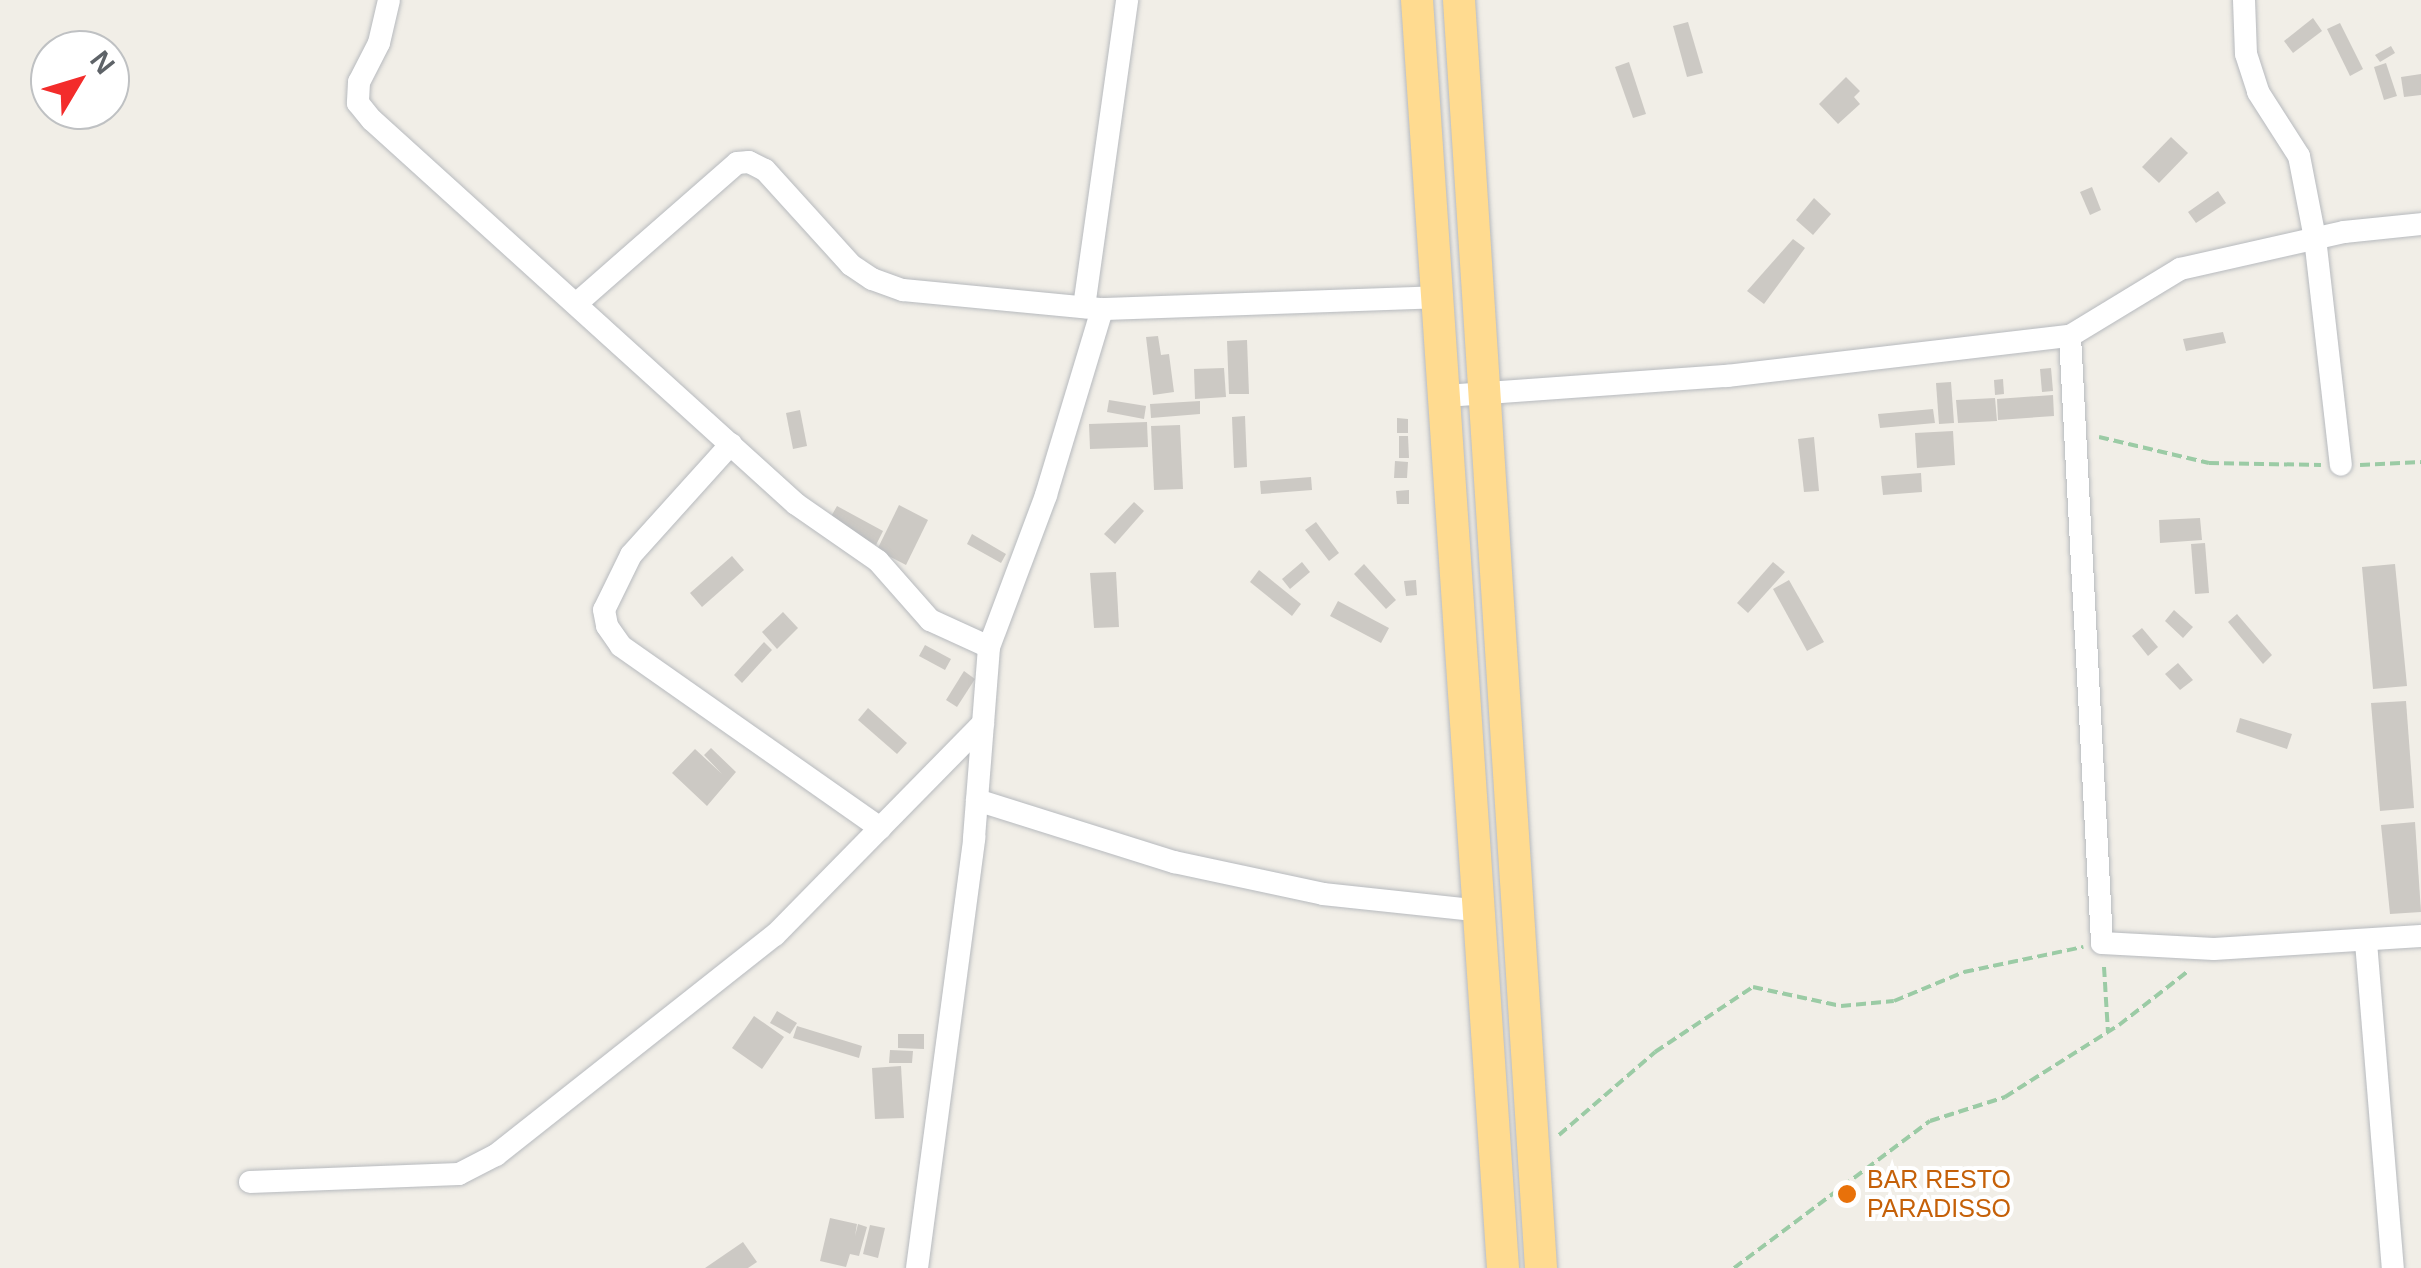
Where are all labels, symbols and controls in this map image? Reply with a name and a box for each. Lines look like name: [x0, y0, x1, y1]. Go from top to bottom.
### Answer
north arrow: [30, 30, 130, 130]
text: N: [84, 45, 121, 80]
place label: BAR RESTO PARADISSO: [1867, 1165, 2011, 1224]
marker: BAR RESTO PARADISSO: [1836, 1183, 1858, 1205]

